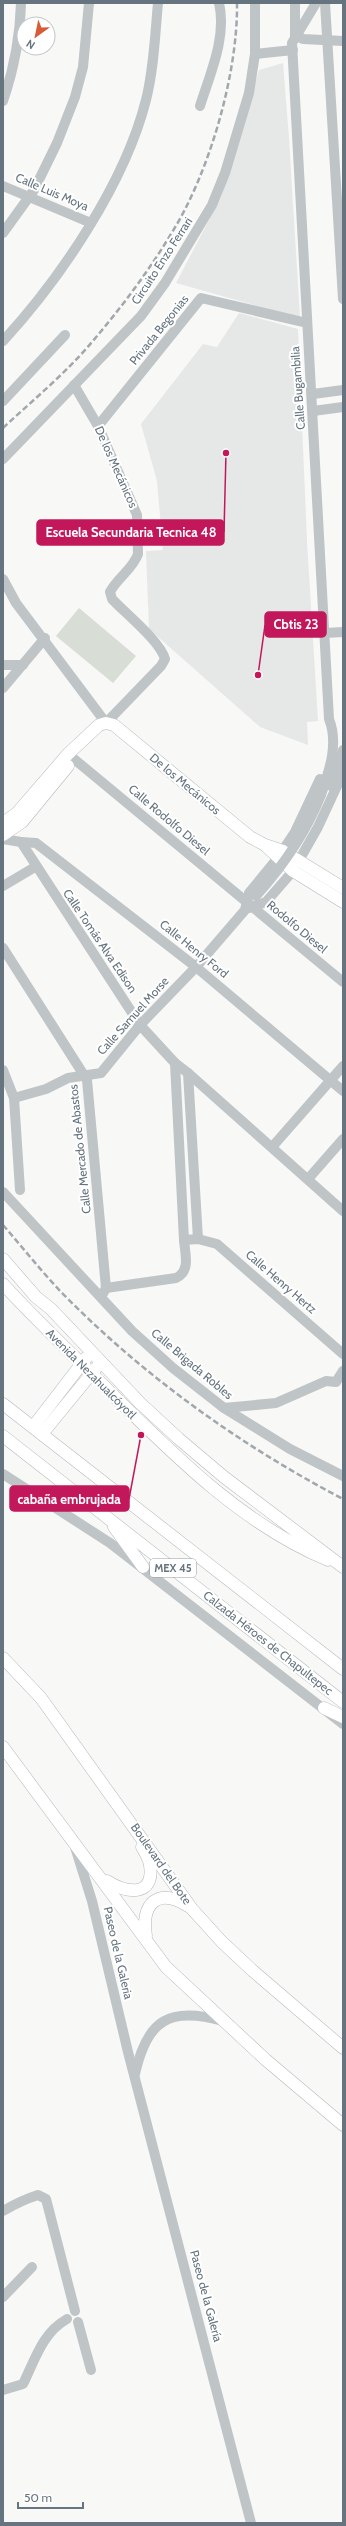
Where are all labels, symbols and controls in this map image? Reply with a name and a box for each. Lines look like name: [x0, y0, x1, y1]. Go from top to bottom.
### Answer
north arrow: [16, 16, 56, 56]
text: N: [23, 36, 38, 52]
street label: Calle Luis Moya: [13, 169, 91, 214]
street label: Circuito Enzo Ferrari: [128, 214, 195, 307]
street label: Privada Begonias: [126, 292, 191, 368]
street label: Calle Bugambilia: [287, 346, 308, 430]
street label: De los Mecánicos: [92, 424, 141, 510]
callout: Escuela Secundaria Tecnica 48: [37, 520, 224, 545]
text: Escuela Secundaria Tecnica 48: [45, 524, 217, 540]
callout: Cbtis 23: [265, 612, 326, 637]
text: Cbtis 23: [273, 616, 319, 632]
street label: De los Mecánicos: [147, 750, 224, 818]
street label: Calle Rodolfo Diesel: [126, 781, 213, 858]
street label: Calle Tomás Alva Edison: [60, 886, 141, 996]
street label: Rodolfo Diesel: [264, 897, 331, 956]
street label: Calle Henry Ford: [157, 916, 232, 981]
street label: Calle Samuel Morse: [94, 974, 172, 1058]
street label: Calle Mercado de Abastos: [65, 1084, 94, 1214]
street label: Calle Henry Hertz: [243, 1247, 320, 1317]
street label: Avenida Nezahualcóyotl: [43, 1325, 140, 1422]
street label: Calle Brigada Robles: [148, 1325, 236, 1402]
callout: cabaña embrujada: [10, 1486, 129, 1511]
text: cabaña embrujada: [17, 1491, 121, 1507]
road number: MEX 45: [150, 1559, 196, 1577]
street label: Calzada Héroes de Chapultepec: [201, 1587, 337, 1698]
street label: Boulevard del Bote: [128, 1820, 195, 1907]
street label: Paseo de la Galeria: [101, 1905, 136, 2001]
street label: Paseo de la Galería: [187, 2248, 226, 2344]
scale bar: [18, 2484, 83, 2510]
text: 50 m: [24, 2490, 52, 2505]

